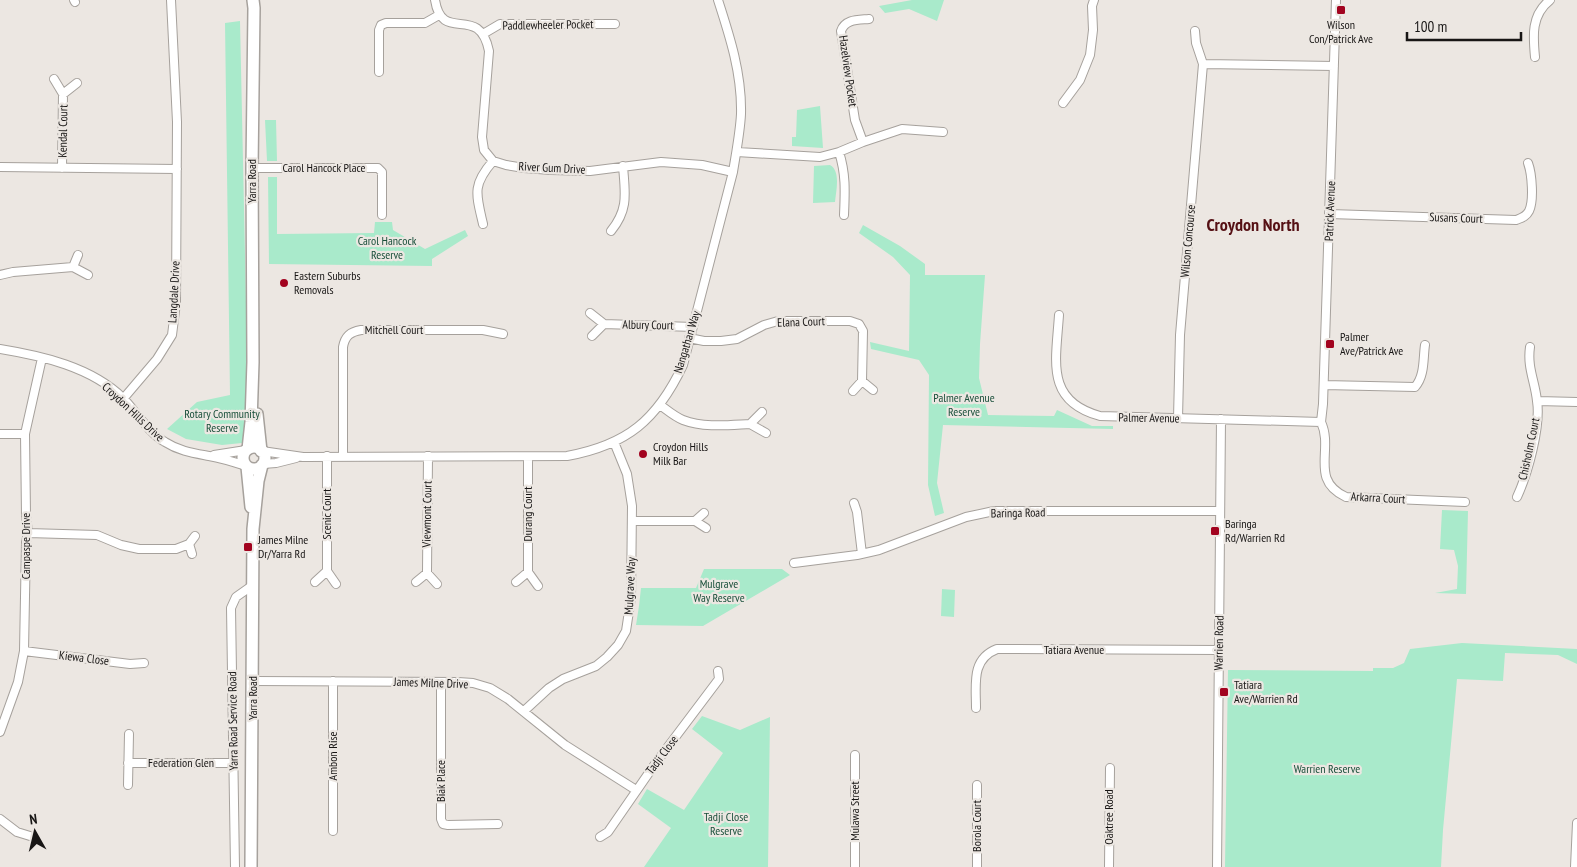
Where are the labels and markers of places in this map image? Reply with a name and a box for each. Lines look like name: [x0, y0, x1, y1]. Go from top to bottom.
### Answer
marker: Wilson Con/Patrick Ave: [1335, 4, 1347, 16]
place label: Wilson Con/Patrick Ave: [1309, 17, 1373, 46]
place label: Eastern Suburbs Removals: [294, 268, 361, 297]
marker: Eastern Suburbs Removals: [278, 277, 290, 289]
place label: Palmer Ave/Patrick Ave: [1340, 329, 1403, 358]
marker: Palmer Ave/Patrick Ave: [1324, 338, 1336, 350]
place label: Croydon Hills Milk Bar: [653, 439, 708, 468]
marker: Croydon Hills Milk Bar: [637, 448, 649, 460]
place label: Baringa Rd/Warrien Rd: [1225, 516, 1285, 545]
marker: Baringa Rd/Warrien Rd: [1209, 525, 1221, 537]
place label: James Milne Dr/Yarra Rd: [257, 532, 308, 561]
marker: James Milne Dr/Yarra Rd: [242, 541, 254, 553]
place label: Tatiara Ave/Warrien Rd: [1234, 677, 1298, 706]
marker: Tatiara Ave/Warrien Rd: [1218, 686, 1230, 698]

